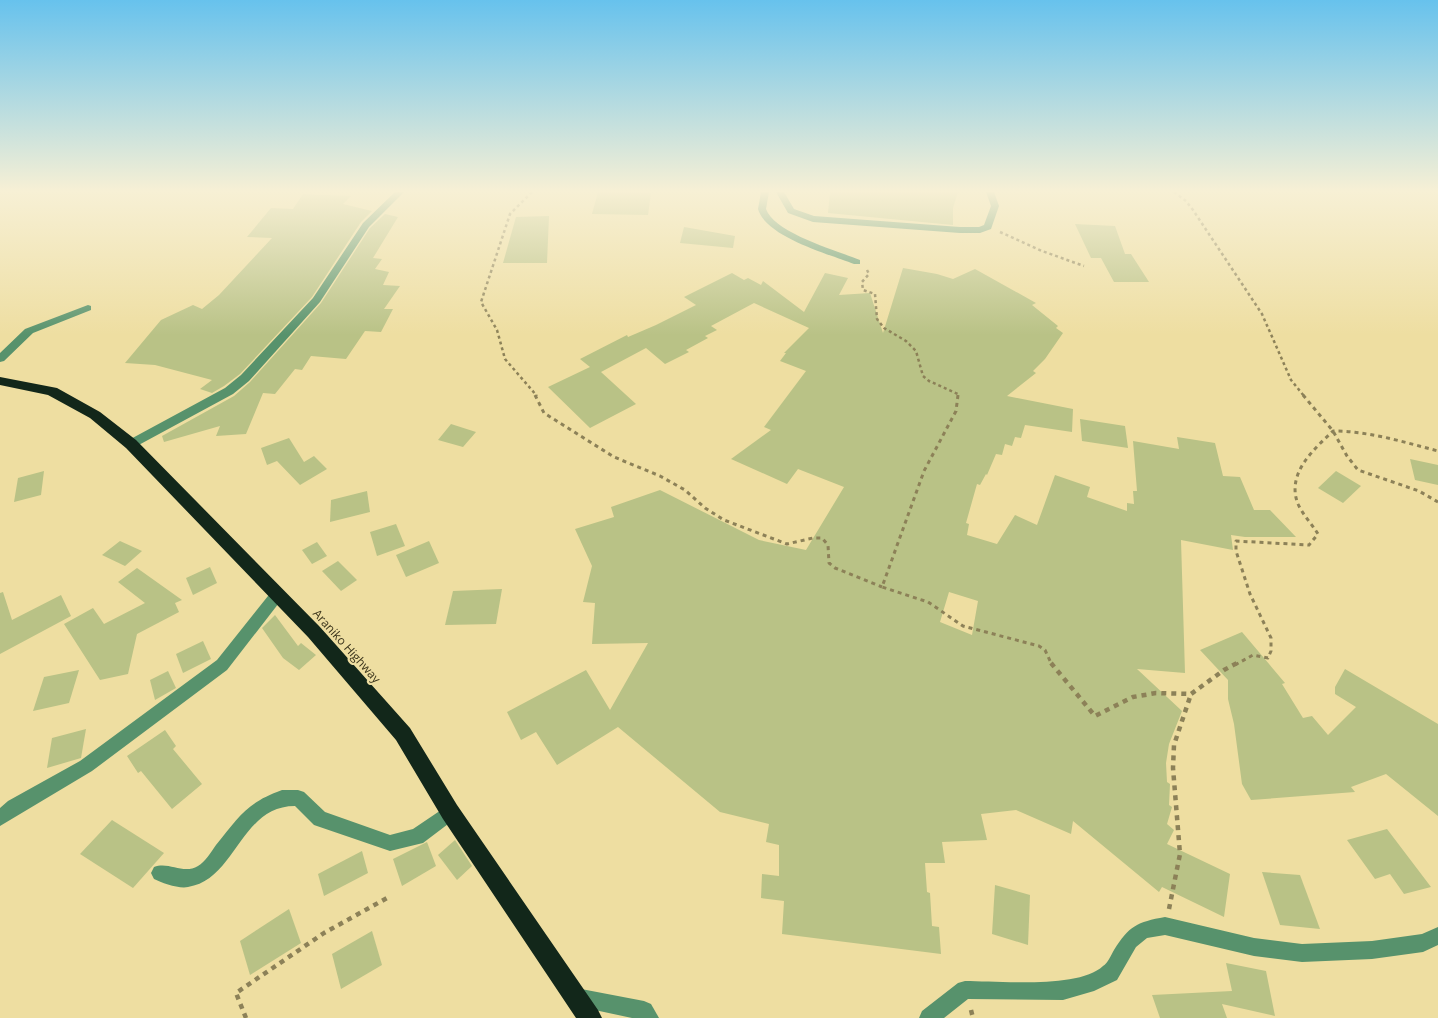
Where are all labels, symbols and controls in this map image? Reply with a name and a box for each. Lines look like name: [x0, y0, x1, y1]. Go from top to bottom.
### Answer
street label: Araniko Highway: [309, 605, 385, 687]

